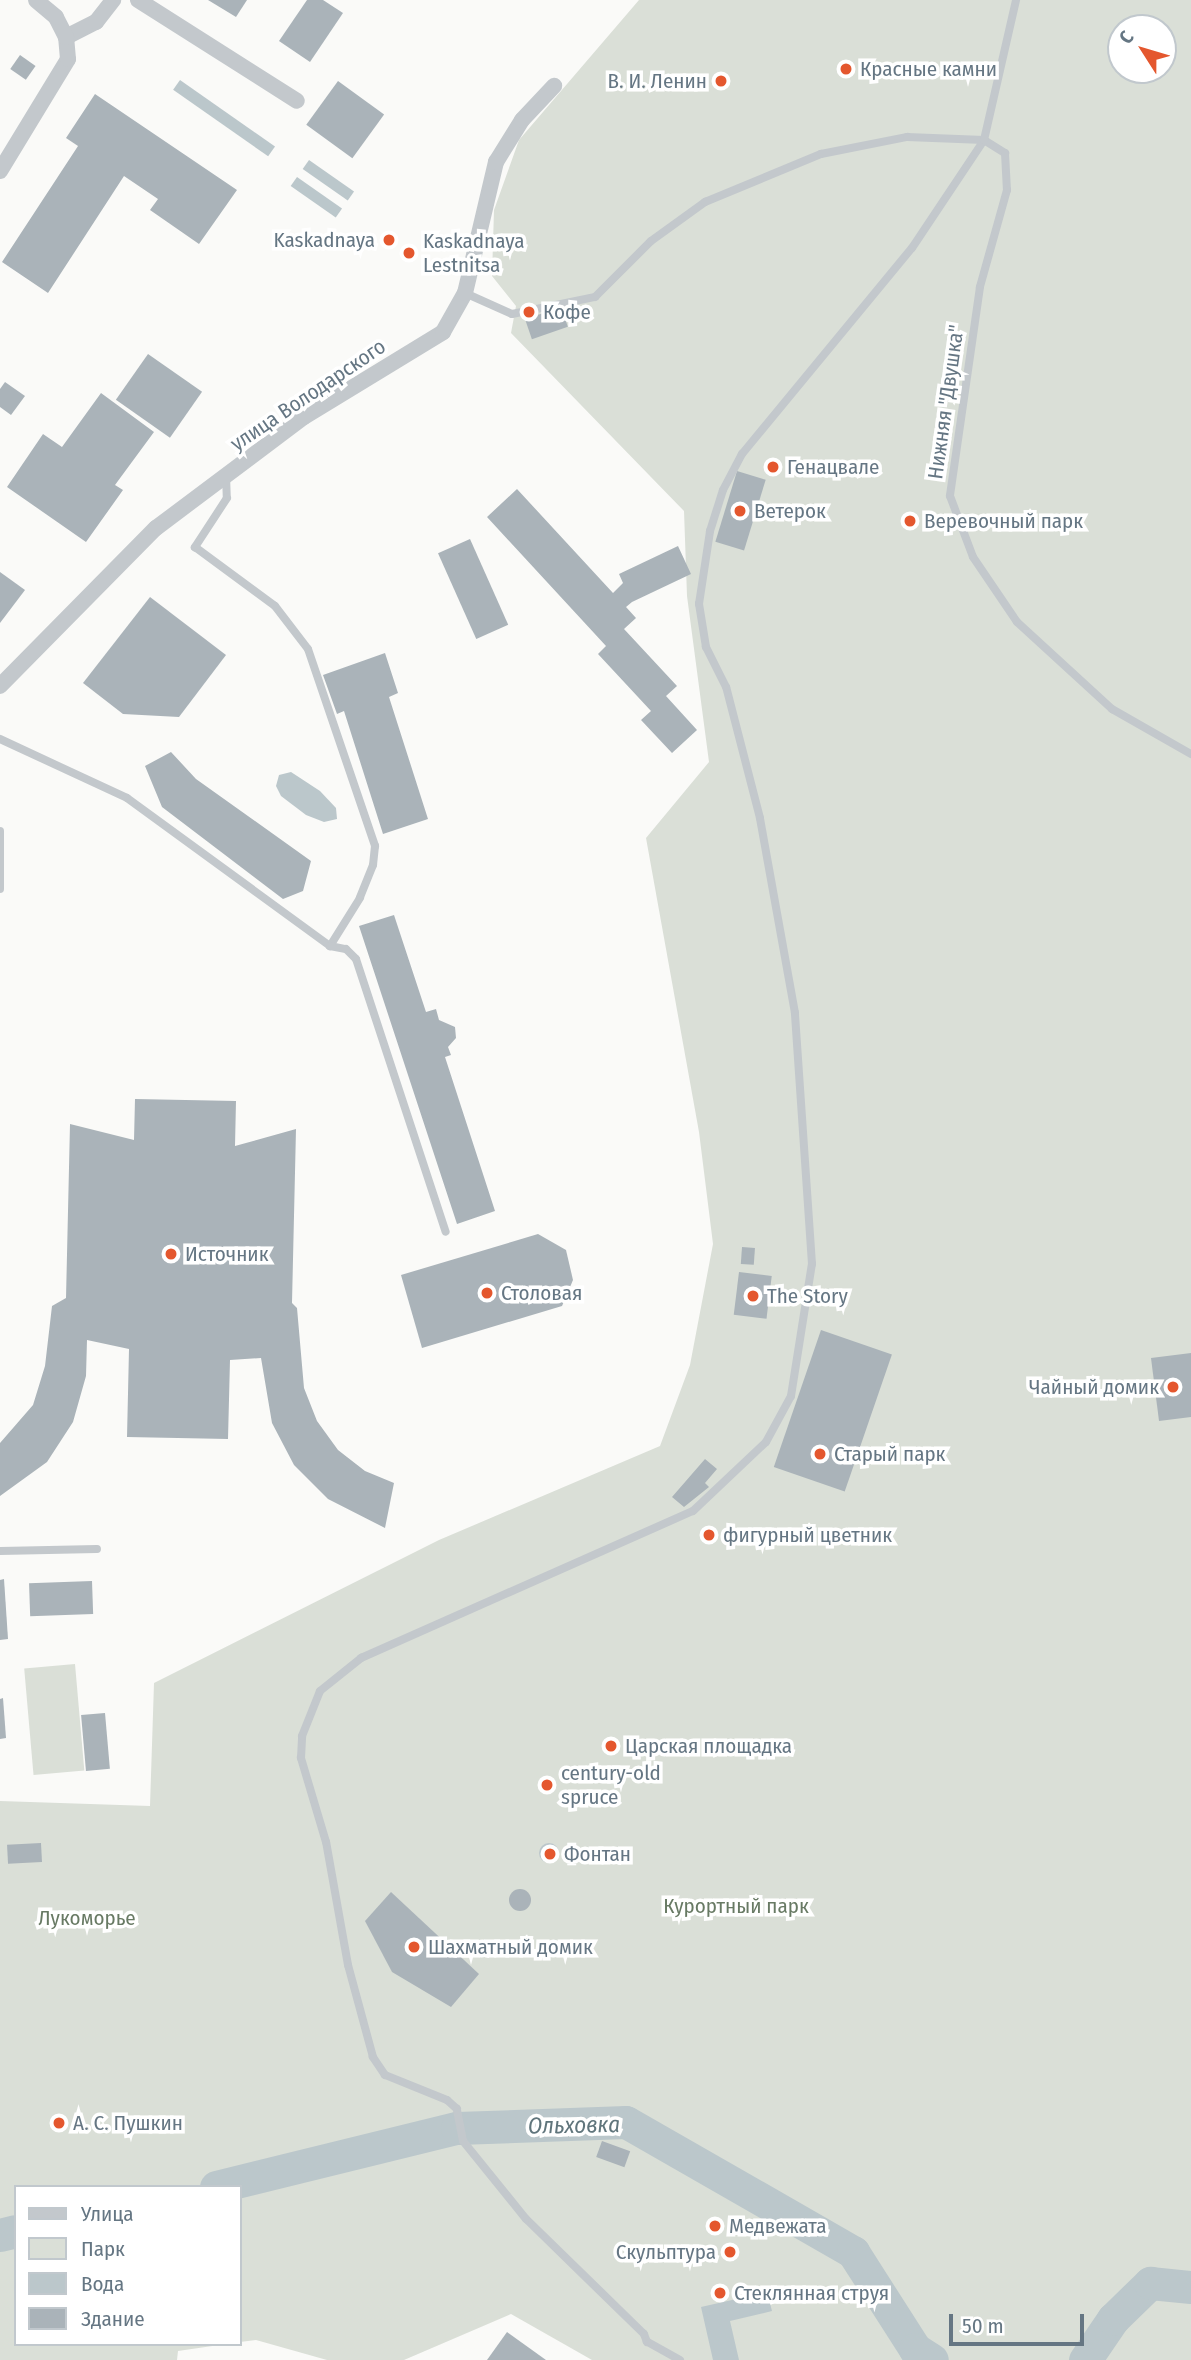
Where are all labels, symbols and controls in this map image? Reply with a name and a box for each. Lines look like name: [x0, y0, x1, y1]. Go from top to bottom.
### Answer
north arrow: [1107, 14, 1177, 84]
text: С: [1114, 26, 1139, 48]
place label: Красные камни: [860, 56, 997, 82]
marker: Красные камни: [838, 61, 854, 77]
place label: В. И. Ленин: [608, 68, 707, 94]
marker: В. И. Ленин: [713, 73, 729, 89]
place label: Kaskadnaya: [274, 227, 375, 253]
place label: Kaskadnaya Lestnitsa: [423, 228, 524, 278]
marker: Kaskadnaya: [381, 232, 397, 248]
marker: Kaskadnaya Lestnitsa: [401, 245, 417, 261]
place label: Кофе: [543, 299, 591, 325]
marker: Кофе: [521, 304, 537, 320]
street label: Нижняя "Двушка": [923, 323, 969, 481]
street label: улица Володарского: [226, 334, 390, 456]
place label: Генацвале: [787, 454, 879, 480]
marker: Генацвале: [765, 459, 781, 475]
place label: Ветерок: [754, 498, 826, 524]
marker: Ветерок: [732, 503, 748, 519]
place label: Веревочный парк: [924, 508, 1083, 534]
marker: Веревочный парк: [902, 513, 918, 529]
place label: Источник: [185, 1241, 268, 1267]
marker: Источник: [163, 1246, 179, 1262]
place label: Столовая: [501, 1280, 582, 1306]
place label: The Story: [767, 1283, 848, 1309]
marker: Столовая: [479, 1285, 495, 1301]
marker: The Story: [745, 1288, 761, 1304]
place label: Чайный домик: [1029, 1374, 1159, 1400]
marker: Чайный домик: [1165, 1379, 1181, 1395]
place label: Старый парк: [834, 1441, 945, 1467]
marker: Старый парк: [812, 1446, 828, 1462]
place label: фигурный цветник: [723, 1522, 892, 1548]
marker: фигурный цветник: [701, 1527, 717, 1543]
place label: Царская площадка: [625, 1733, 792, 1759]
marker: Царская площадка: [603, 1738, 619, 1754]
place label: century-old spruce: [561, 1760, 661, 1810]
marker: century-old spruce: [539, 1777, 555, 1793]
place label: Фонтан: [564, 1841, 631, 1867]
marker: Фонтан: [542, 1846, 558, 1862]
park label: Курортный парк: [663, 1893, 809, 1919]
park label: Лукоморье: [38, 1905, 136, 1931]
place label: Шахматный домик: [428, 1934, 593, 1960]
marker: Шахматный домик: [406, 1939, 422, 1955]
place label: А. С. Пушкин: [73, 2110, 183, 2136]
water label: Ольховка: [528, 2110, 620, 2140]
marker: А. С. Пушкин: [51, 2115, 67, 2131]
legend: [14, 2185, 242, 2346]
text: Улица: [81, 2201, 134, 2227]
place label: Медвежата: [729, 2213, 826, 2239]
marker: Медвежата: [707, 2218, 723, 2234]
text: Парк: [81, 2236, 125, 2262]
place label: Скульптура: [616, 2239, 716, 2265]
marker: Скульптура: [722, 2244, 738, 2260]
text: Вода: [81, 2271, 124, 2297]
place label: Стеклянная струя: [734, 2280, 889, 2306]
marker: Стеклянная струя: [712, 2285, 728, 2301]
scale bar: [953, 2300, 1088, 2344]
text: Здание: [81, 2306, 145, 2332]
text: 50 m: [962, 2313, 1004, 2339]

